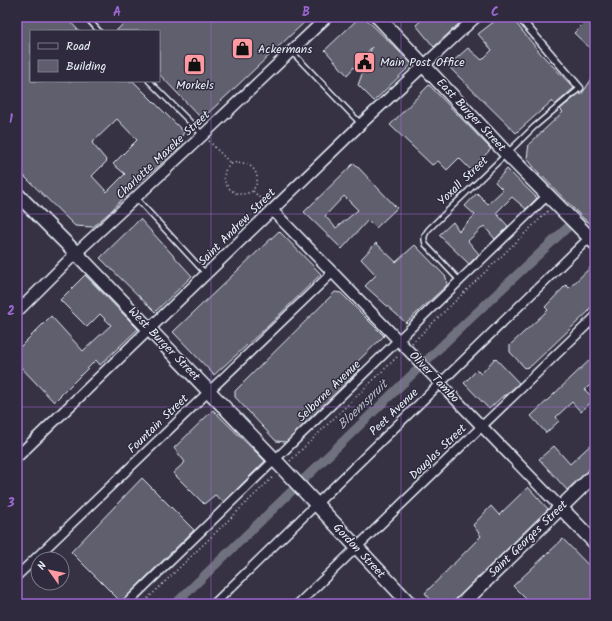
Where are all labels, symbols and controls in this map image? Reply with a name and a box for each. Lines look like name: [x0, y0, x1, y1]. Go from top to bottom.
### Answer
text: A: [113, 2, 121, 23]
text: B: [302, 2, 310, 23]
text: C: [491, 2, 499, 23]
legend: [30, 30, 160, 82]
shop icon: Ackermans: [229, 36, 255, 62]
text: Road: [66, 37, 91, 56]
place label: Ackermans: [258, 40, 312, 59]
public building icon: Main Post Office: [351, 49, 377, 75]
shop icon: Morkels: [182, 51, 208, 77]
place label: Main Post Office: [380, 53, 465, 72]
text: Building: [66, 57, 106, 76]
street label: East Burger Street: [432, 74, 511, 156]
place label: Morkels: [176, 76, 214, 95]
street label: Charlotte Maxeke Street: [112, 106, 215, 204]
text: 1: [9, 109, 13, 130]
street label: Yoxall Street: [433, 152, 493, 210]
street label: Saint Andrew Street: [194, 184, 280, 270]
text: 2: [7, 301, 15, 322]
street label: West Burger Street: [123, 302, 205, 386]
street label: Oliver Tambo: [404, 347, 464, 407]
street label: Selborne Avenue: [293, 355, 366, 426]
water label: Bloemspruit: [333, 374, 395, 435]
street label: Peet Avenue: [365, 383, 423, 440]
street label: Fountain Street: [123, 390, 193, 458]
street label: Douglas Street: [405, 419, 471, 484]
text: 3: [6, 493, 15, 514]
street label: Saint Georges Street: [484, 496, 572, 582]
street label: Gordon Street: [328, 519, 390, 583]
north arrow: [30, 551, 70, 591]
text: N: [33, 558, 52, 574]

